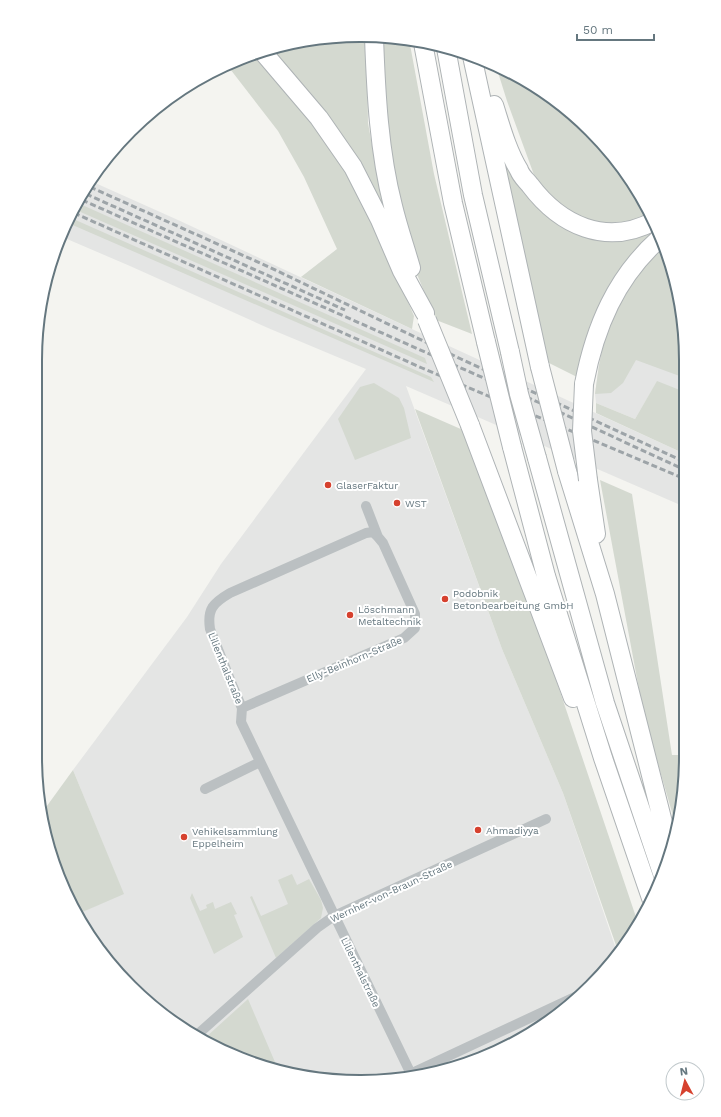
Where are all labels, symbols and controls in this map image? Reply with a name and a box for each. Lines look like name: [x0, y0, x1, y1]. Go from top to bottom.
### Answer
scale bar: [577, 16, 654, 42]
text: 50 m: [583, 23, 613, 37]
marker: GlaserFaktur: [323, 480, 333, 490]
place label: GlaserFaktur: [336, 480, 398, 491]
marker: WST: [392, 498, 402, 508]
place label: WST: [405, 498, 427, 509]
place label: Podobnik Betonbearbeitung GmbH: [453, 588, 574, 611]
marker: Podobnik Betonbearbeitung GmbH: [440, 594, 450, 604]
place label: Löschmann Metaltechnik: [358, 604, 421, 627]
marker: Löschmann Metaltechnik: [345, 610, 355, 620]
street label: Lilienthalstraße: [206, 631, 245, 706]
street label: Elly-Beinhorn-Straße: [305, 634, 404, 685]
marker: Ahmadiyya: [473, 825, 483, 835]
place label: Ahmadiyya: [486, 825, 539, 836]
place label: Vehikelsammlung Eppelheim: [192, 826, 278, 849]
marker: Vehikelsammlung Eppelheim: [179, 832, 189, 842]
street label: Wernher-von-Braun-Straße: [328, 858, 454, 925]
street label: Lilienthalstraße: [339, 935, 382, 1009]
north arrow: [665, 1061, 705, 1101]
text: N: [679, 1065, 689, 1079]

